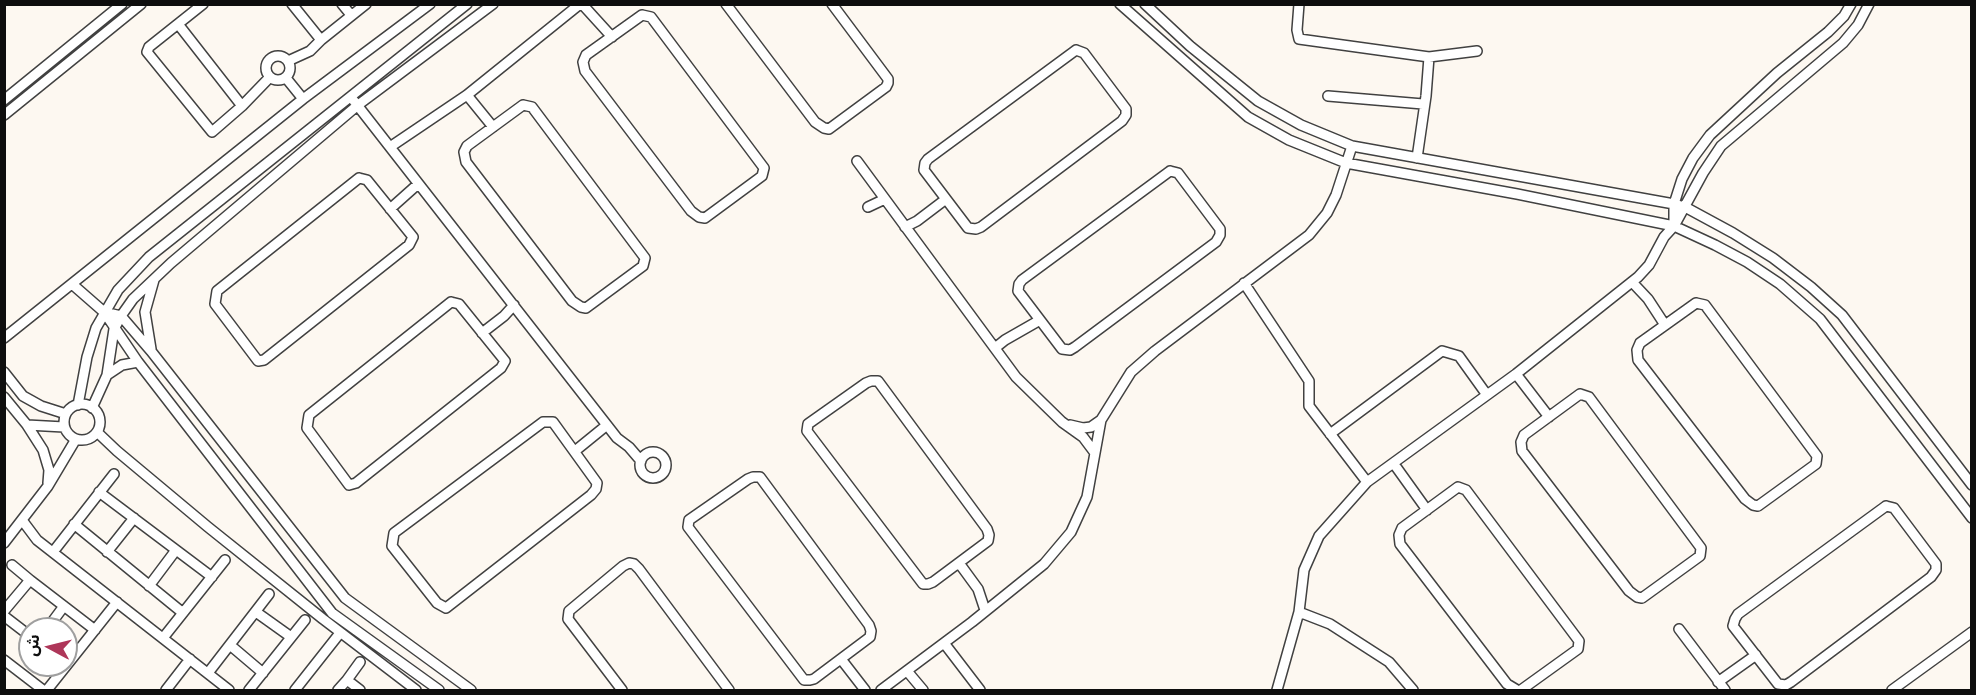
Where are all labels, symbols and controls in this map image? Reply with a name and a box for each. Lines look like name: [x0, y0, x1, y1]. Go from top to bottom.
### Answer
north arrow: [18, 617, 78, 677]
text: ش: [20, 633, 44, 657]

